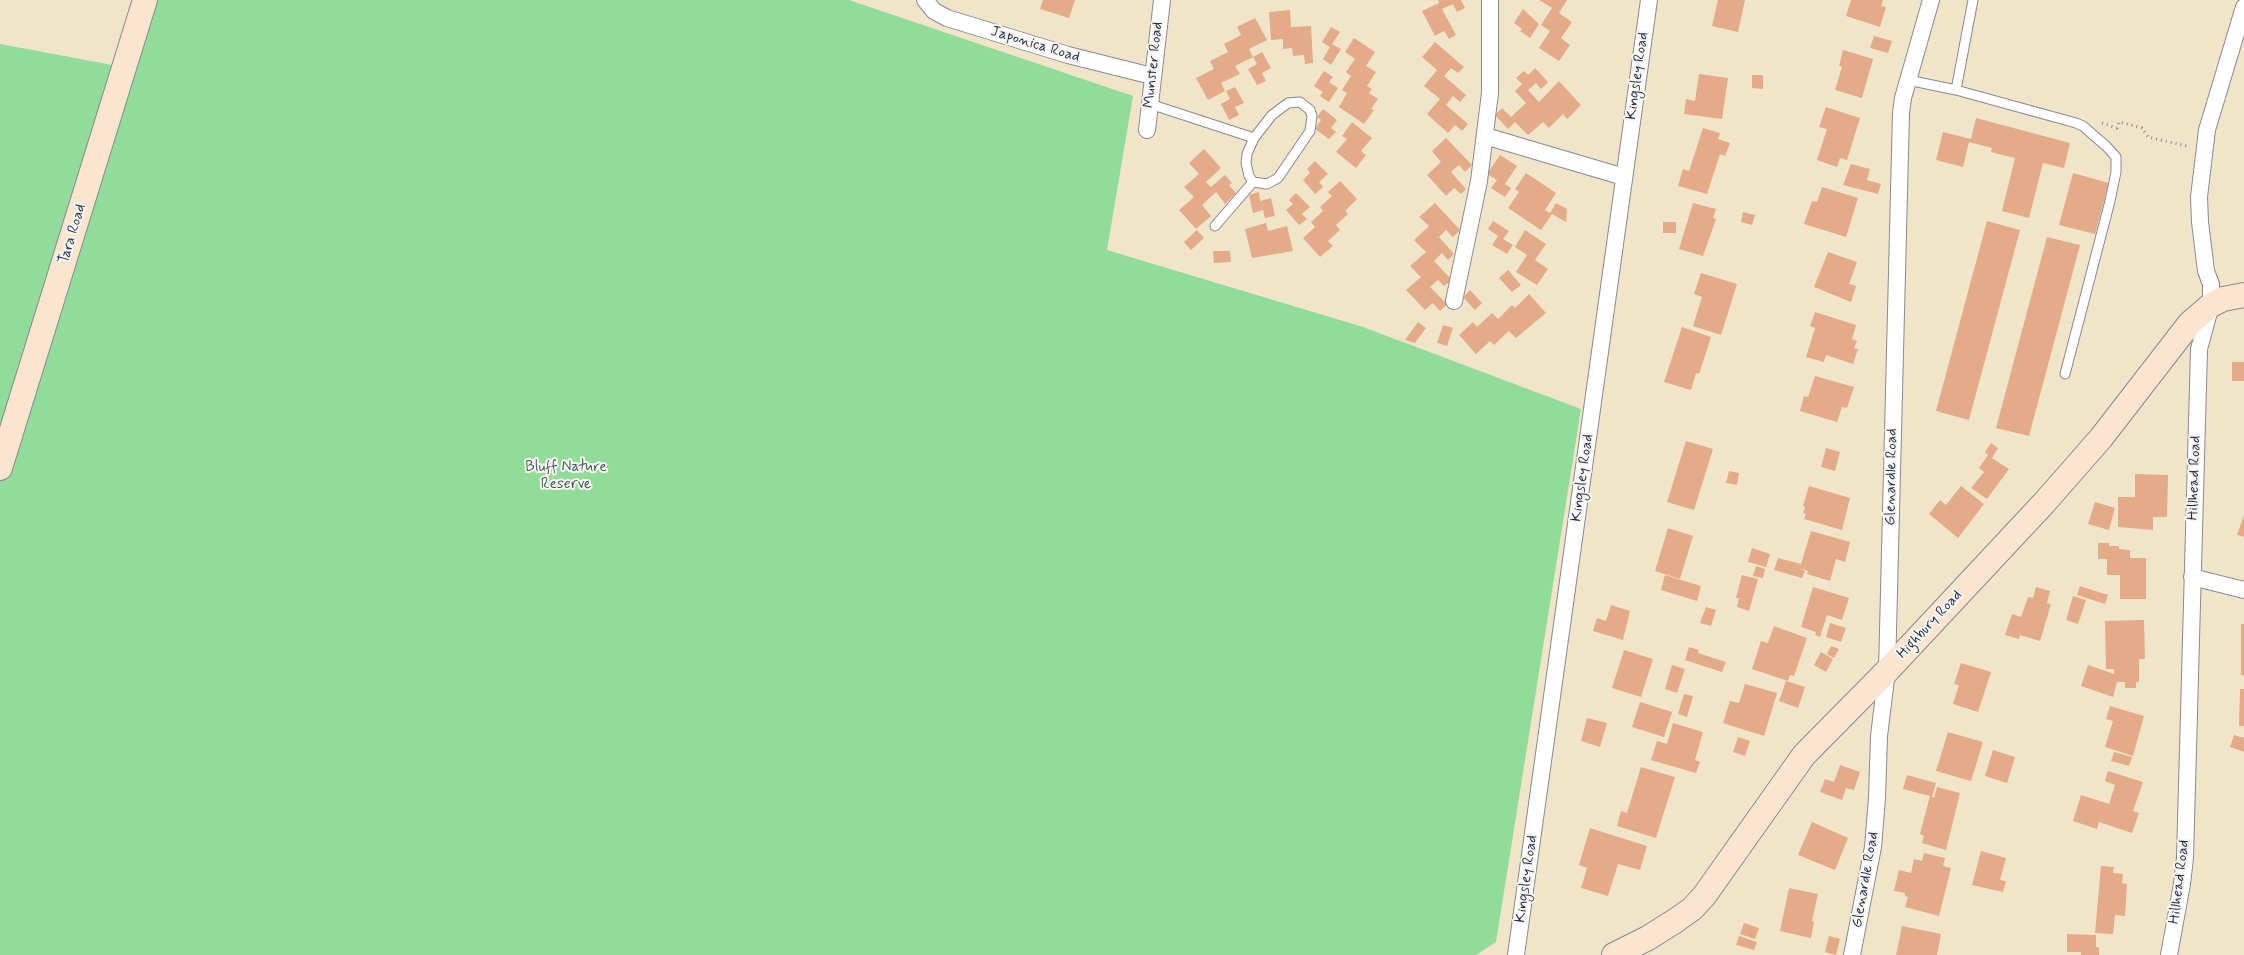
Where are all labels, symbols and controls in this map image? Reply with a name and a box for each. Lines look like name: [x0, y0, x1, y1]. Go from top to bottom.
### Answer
street label: Munster Road: [1141, 21, 1167, 109]
street label: Japonica Road: [988, 23, 1082, 67]
street label: Kingsley Road: [1623, 31, 1653, 121]
street label: Tara Road: [55, 202, 91, 266]
street label: Glenardle Road: [1882, 428, 1902, 526]
street label: Kingsley Road: [1568, 433, 1598, 523]
street label: Hillhead Road: [2185, 435, 2205, 521]
park label: Bluff Nature Reserve: [525, 459, 607, 494]
street label: Highbury Road: [1894, 587, 1966, 663]
street label: Glenardle Road: [1849, 831, 1883, 929]
street label: Kingsley Road: [1512, 834, 1542, 924]
street label: Hillhead Road: [2166, 839, 2194, 925]

